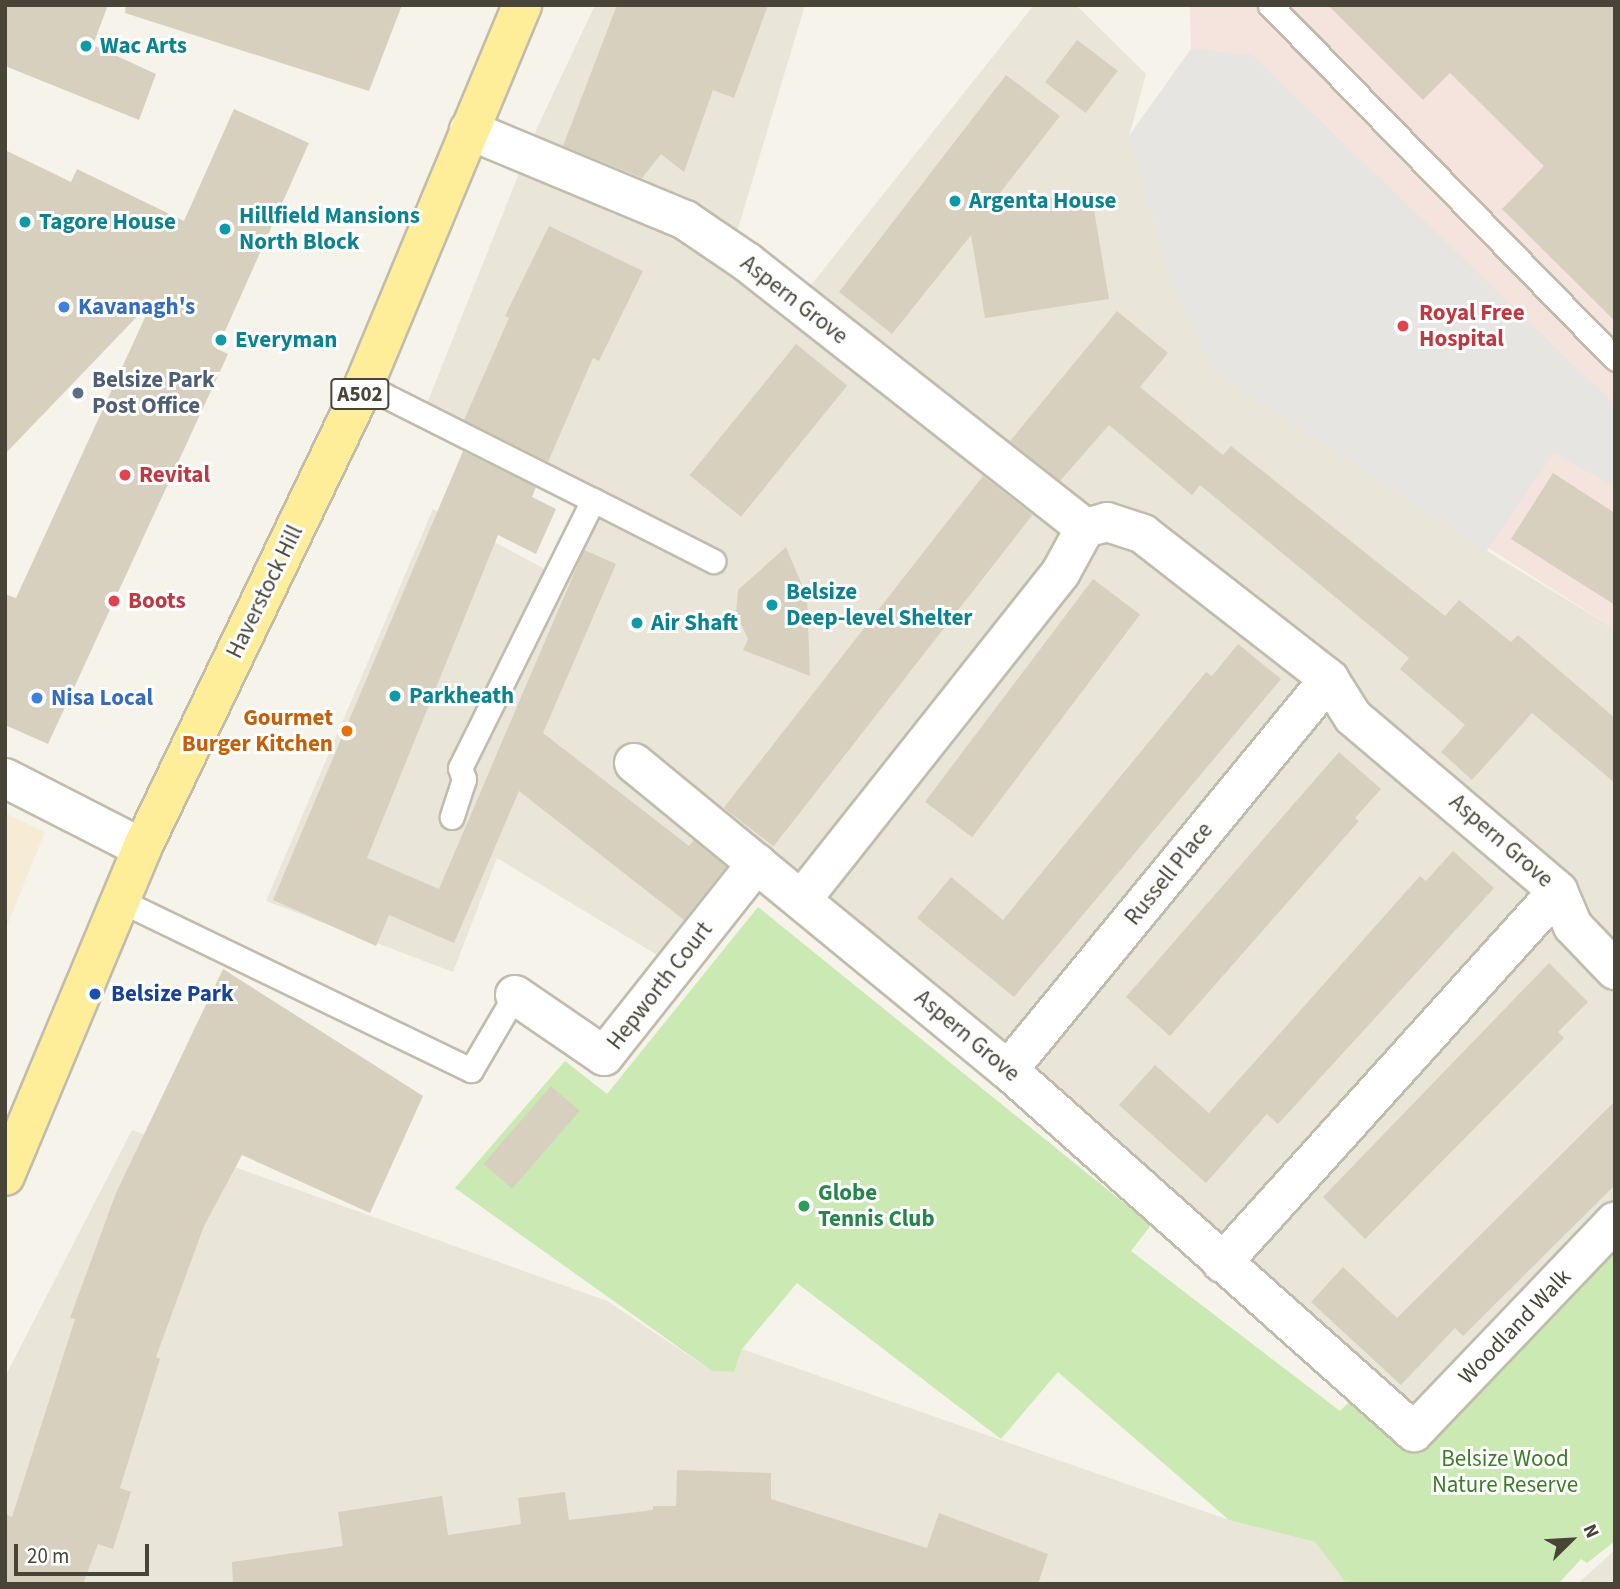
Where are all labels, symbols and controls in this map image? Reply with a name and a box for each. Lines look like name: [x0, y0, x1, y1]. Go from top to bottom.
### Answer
place label: Wac Arts: [100, 32, 187, 60]
marker: Wac Arts: [78, 38, 94, 54]
place label: Argenta House: [969, 187, 1117, 215]
marker: Argenta House: [947, 193, 963, 209]
place label: Hillfield Mansions North Block: [239, 202, 420, 256]
place label: Tagore House: [39, 208, 176, 236]
marker: Tagore House: [17, 214, 33, 230]
marker: Hillfield Mansions North Block: [217, 221, 233, 237]
street label: Aspern Grove: [735, 250, 853, 350]
place label: Kavanagh's: [78, 293, 195, 321]
marker: Kavanagh's: [56, 299, 72, 315]
place label: Royal Free Hospital: [1419, 299, 1525, 353]
marker: Royal Free Hospital: [1393, 316, 1413, 336]
place label: Everyman: [235, 326, 337, 354]
marker: Everyman: [213, 332, 229, 348]
place label: Belsize Park Post Office: [92, 366, 215, 420]
road number: A502: [330, 376, 390, 412]
marker: Belsize Park Post Office: [70, 385, 86, 401]
place label: Revital: [139, 461, 210, 489]
marker: Revital: [117, 467, 133, 483]
street label: Haverstock Hill: [221, 521, 309, 663]
place label: Belsize Deep-level Shelter: [786, 578, 972, 632]
place label: Boots: [128, 587, 186, 615]
marker: Boots: [106, 593, 122, 609]
marker: Belsize Deep-level Shelter: [764, 597, 780, 613]
place label: Air Shaft: [651, 609, 738, 637]
marker: Air Shaft: [629, 615, 645, 631]
place label: Parkheath: [409, 682, 514, 710]
place label: Nisa Local: [51, 684, 153, 712]
marker: Parkheath: [387, 688, 403, 704]
marker: Nisa Local: [29, 690, 45, 706]
place label: Gourmet Burger Kitchen: [182, 704, 333, 758]
marker: Gourmet Burger Kitchen: [339, 723, 355, 739]
street label: Aspern Grove: [1444, 788, 1558, 894]
street label: Russell Place: [1119, 817, 1219, 931]
street label: Hepworth Court: [601, 917, 719, 1055]
place label: Belsize Park: [111, 980, 234, 1008]
marker: Belsize Park: [85, 984, 105, 1004]
street label: Aspern Grove: [909, 984, 1025, 1088]
place label: Globe Tennis Club: [818, 1179, 935, 1233]
marker: Globe Tennis Club: [796, 1198, 812, 1214]
street label: Woodland Walk: [1453, 1264, 1577, 1390]
park label: Belsize Wood Nature Reserve: [1432, 1445, 1578, 1499]
north arrow: [1536, 1505, 1606, 1575]
text: N: [1576, 1520, 1606, 1543]
scale bar: [18, 1530, 152, 1574]
text: 20 m: [27, 1541, 69, 1571]

